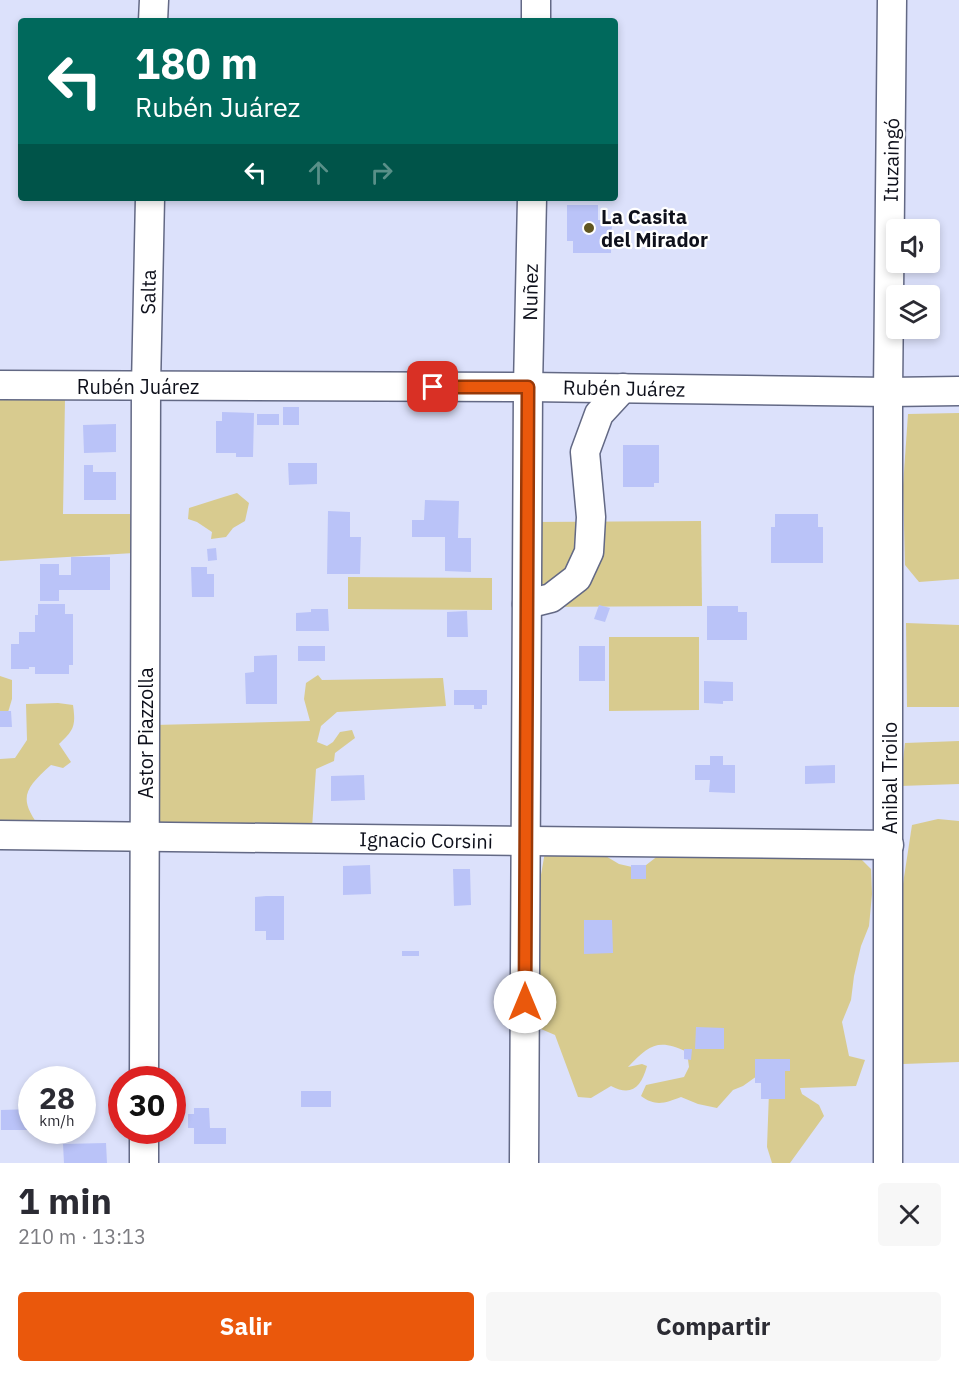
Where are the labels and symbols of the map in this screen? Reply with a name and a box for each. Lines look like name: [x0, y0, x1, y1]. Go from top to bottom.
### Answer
street label: Ituzaingó: [877, 118, 905, 202]
place label: La Casita del Mirador: [601, 203, 708, 253]
marker: La Casita del Mirador: [582, 221, 596, 235]
street label: Nuñez: [516, 263, 544, 321]
street label: Salta: [134, 269, 162, 315]
pin: [407, 361, 458, 412]
street label: Rubén Juárez: [77, 373, 199, 400]
street label: Rubén Juárez: [563, 373, 685, 403]
street label: Astor Piazzolla: [132, 667, 159, 799]
street label: Anibal Troilo: [876, 722, 903, 834]
street label: Ignacio Corsini: [359, 825, 493, 855]
position arrow: [493, 970, 557, 1034]
speed limit sign: 30: [108, 1066, 186, 1144]

